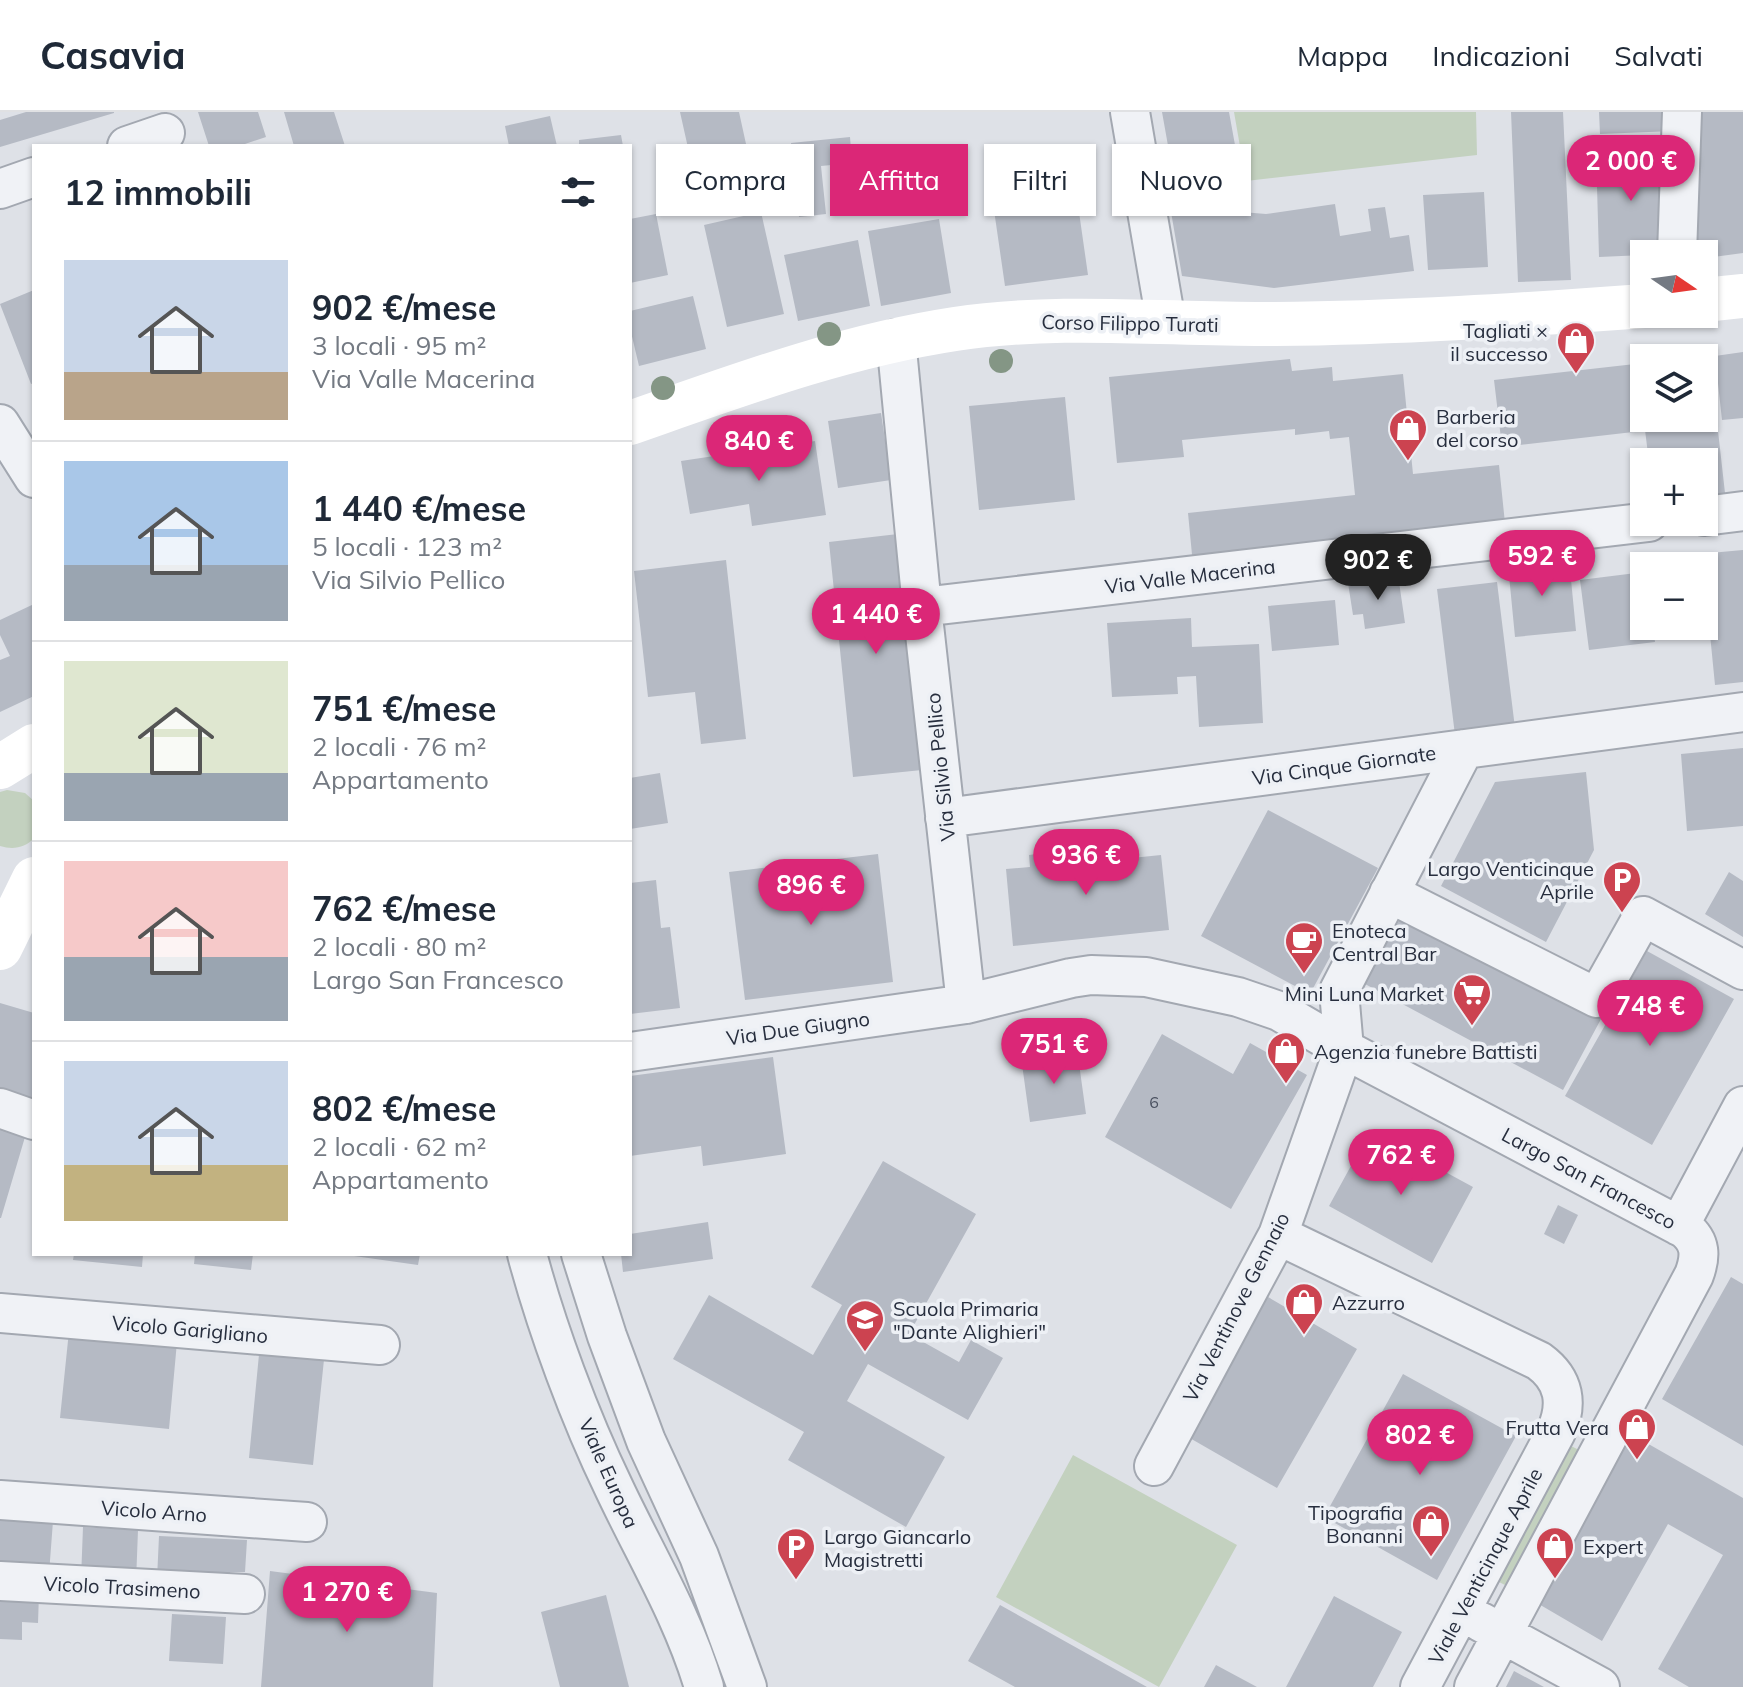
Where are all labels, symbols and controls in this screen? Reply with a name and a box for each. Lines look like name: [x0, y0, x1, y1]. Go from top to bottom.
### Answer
text: Casavia: [40, 31, 185, 79]
text: Mappa: [1297, 38, 1388, 73]
text: Indicazioni: [1432, 38, 1570, 73]
text: Salvati: [1614, 38, 1703, 73]
pin: 2 000 €: [1557, 135, 1705, 203]
chip: Compra: [656, 144, 814, 216]
chip: Affitta: [830, 144, 968, 216]
chip: Filtri: [984, 144, 1096, 216]
chip: Nuovo: [1112, 144, 1251, 216]
text: 2 000 €: [1585, 144, 1677, 177]
icon: filters: [556, 170, 600, 214]
text: 12 immobili: [64, 171, 252, 214]
north arrow: [1630, 240, 1718, 328]
map controls: [1630, 240, 1718, 640]
text: 902 €/mese: [312, 286, 496, 329]
icon: home: [128, 292, 224, 388]
street label: Corso Filippo Turati: [1041, 309, 1219, 337]
place label: Tagliati × il successo: [1450, 318, 1548, 366]
shop icon: Tagliati × il successo: [1555, 320, 1597, 375]
text: 3 locali · 95 m²: [312, 329, 486, 362]
button: layers: [1630, 344, 1718, 432]
text: Via Valle Macerina: [312, 362, 535, 395]
place label: Barberia del corso: [1436, 404, 1518, 452]
shop icon: Barberia del corso: [1387, 407, 1429, 462]
pin: 840 €: [703, 415, 815, 483]
text: 840 €: [724, 424, 794, 457]
button: +: [1630, 448, 1718, 536]
text: 1 440 €/mese: [312, 487, 526, 530]
icon: home: [128, 493, 224, 589]
text: 5 locali · 123 m²: [312, 530, 502, 563]
pin: 592 €: [1486, 530, 1598, 598]
pin: 902 €: [1322, 534, 1434, 602]
text: 592 €: [1507, 539, 1577, 572]
text: 902 €: [1343, 543, 1413, 576]
button: −: [1630, 552, 1718, 640]
street label: Via Valle Macerina: [1103, 553, 1277, 599]
text: Via Silvio Pellico: [312, 563, 505, 596]
pin: 1 440 €: [802, 588, 950, 656]
text: 1 440 €: [830, 597, 922, 630]
text: 751 €/mese: [312, 687, 496, 730]
street label: Via Silvio Pellico: [920, 692, 960, 842]
icon: home: [128, 693, 224, 789]
text: 2 locali · 76 m²: [312, 730, 486, 763]
street label: Via Cinque Giornate: [1251, 740, 1437, 790]
text: Appartamento: [312, 763, 489, 796]
pin: 936 €: [1030, 829, 1142, 897]
text: 936 €: [1051, 838, 1121, 871]
place label: Largo Venticinque Aprile: [1427, 856, 1594, 904]
pin: 896 €: [755, 859, 867, 927]
parking icon: Largo Venticinque Aprile: [1601, 859, 1643, 914]
text: 896 €: [776, 868, 846, 901]
text: 762 €/mese: [312, 887, 496, 930]
icon: home: [128, 893, 224, 989]
place label: Enoteca Central Bar: [1332, 918, 1437, 966]
cafe icon: Enoteca Central Bar: [1283, 920, 1325, 975]
text: 2 locali · 80 m²: [312, 930, 486, 963]
text: Largo San Francesco: [312, 963, 564, 996]
supermarket icon: Mini Luna Market: [1451, 972, 1493, 1027]
pin: 748 €: [1594, 980, 1706, 1048]
place label: Mini Luna Market: [1285, 981, 1444, 1006]
text: 748 €: [1615, 989, 1685, 1022]
street label: Via Due Giugno: [725, 1006, 871, 1050]
pin: 751 €: [998, 1018, 1110, 1086]
text: 751 €: [1019, 1027, 1089, 1060]
shop icon: Agenzia funebre Battisti: [1265, 1030, 1307, 1085]
place label: Agenzia funebre Battisti: [1314, 1039, 1537, 1064]
text: 802 €/mese: [312, 1087, 496, 1130]
house number: 6: [1149, 1092, 1159, 1112]
icon: home: [128, 1093, 224, 1189]
street label: Largo San Francesco: [1498, 1122, 1680, 1234]
pin: 762 €: [1345, 1129, 1457, 1197]
text: 2 locali · 62 m²: [312, 1130, 486, 1163]
text: 762 €: [1366, 1138, 1436, 1171]
text: Appartamento: [312, 1163, 489, 1196]
street label: Via Ventinove Gennaio: [1177, 1208, 1295, 1406]
shop icon: Azzurro: [1283, 1281, 1325, 1336]
place label: Azzurro: [1332, 1290, 1405, 1315]
place label: Scuola Primaria "Dante Alighieri": [893, 1296, 1046, 1344]
school or university icon: Scuola Primaria "Dante Alighieri": [844, 1298, 886, 1353]
street label: Vicolo Garigliano: [111, 1310, 269, 1348]
shop icon: Frutta Vera: [1616, 1406, 1658, 1461]
pin: 802 €: [1364, 1409, 1476, 1477]
street label: Viale Europa: [574, 1414, 644, 1532]
place label: Frutta Vera: [1505, 1415, 1609, 1440]
text: 802 €: [1385, 1418, 1455, 1451]
street label: Viale Venticinque Aprile: [1423, 1463, 1547, 1669]
street label: Vicolo Arno: [100, 1495, 208, 1527]
place label: Tipografia Bonanni: [1308, 1500, 1403, 1548]
shop icon: Tipografia Bonanni: [1410, 1503, 1452, 1558]
place label: Largo Giancarlo Magistretti: [824, 1524, 971, 1572]
shop icon: Expert: [1534, 1525, 1576, 1580]
parking icon: Largo Giancarlo Magistretti: [775, 1526, 817, 1581]
place label: Expert: [1583, 1534, 1643, 1559]
pin: 1 270 €: [273, 1566, 421, 1634]
street label: Vicolo Trasimeno: [43, 1570, 201, 1604]
text: 1 270 €: [301, 1575, 393, 1608]

